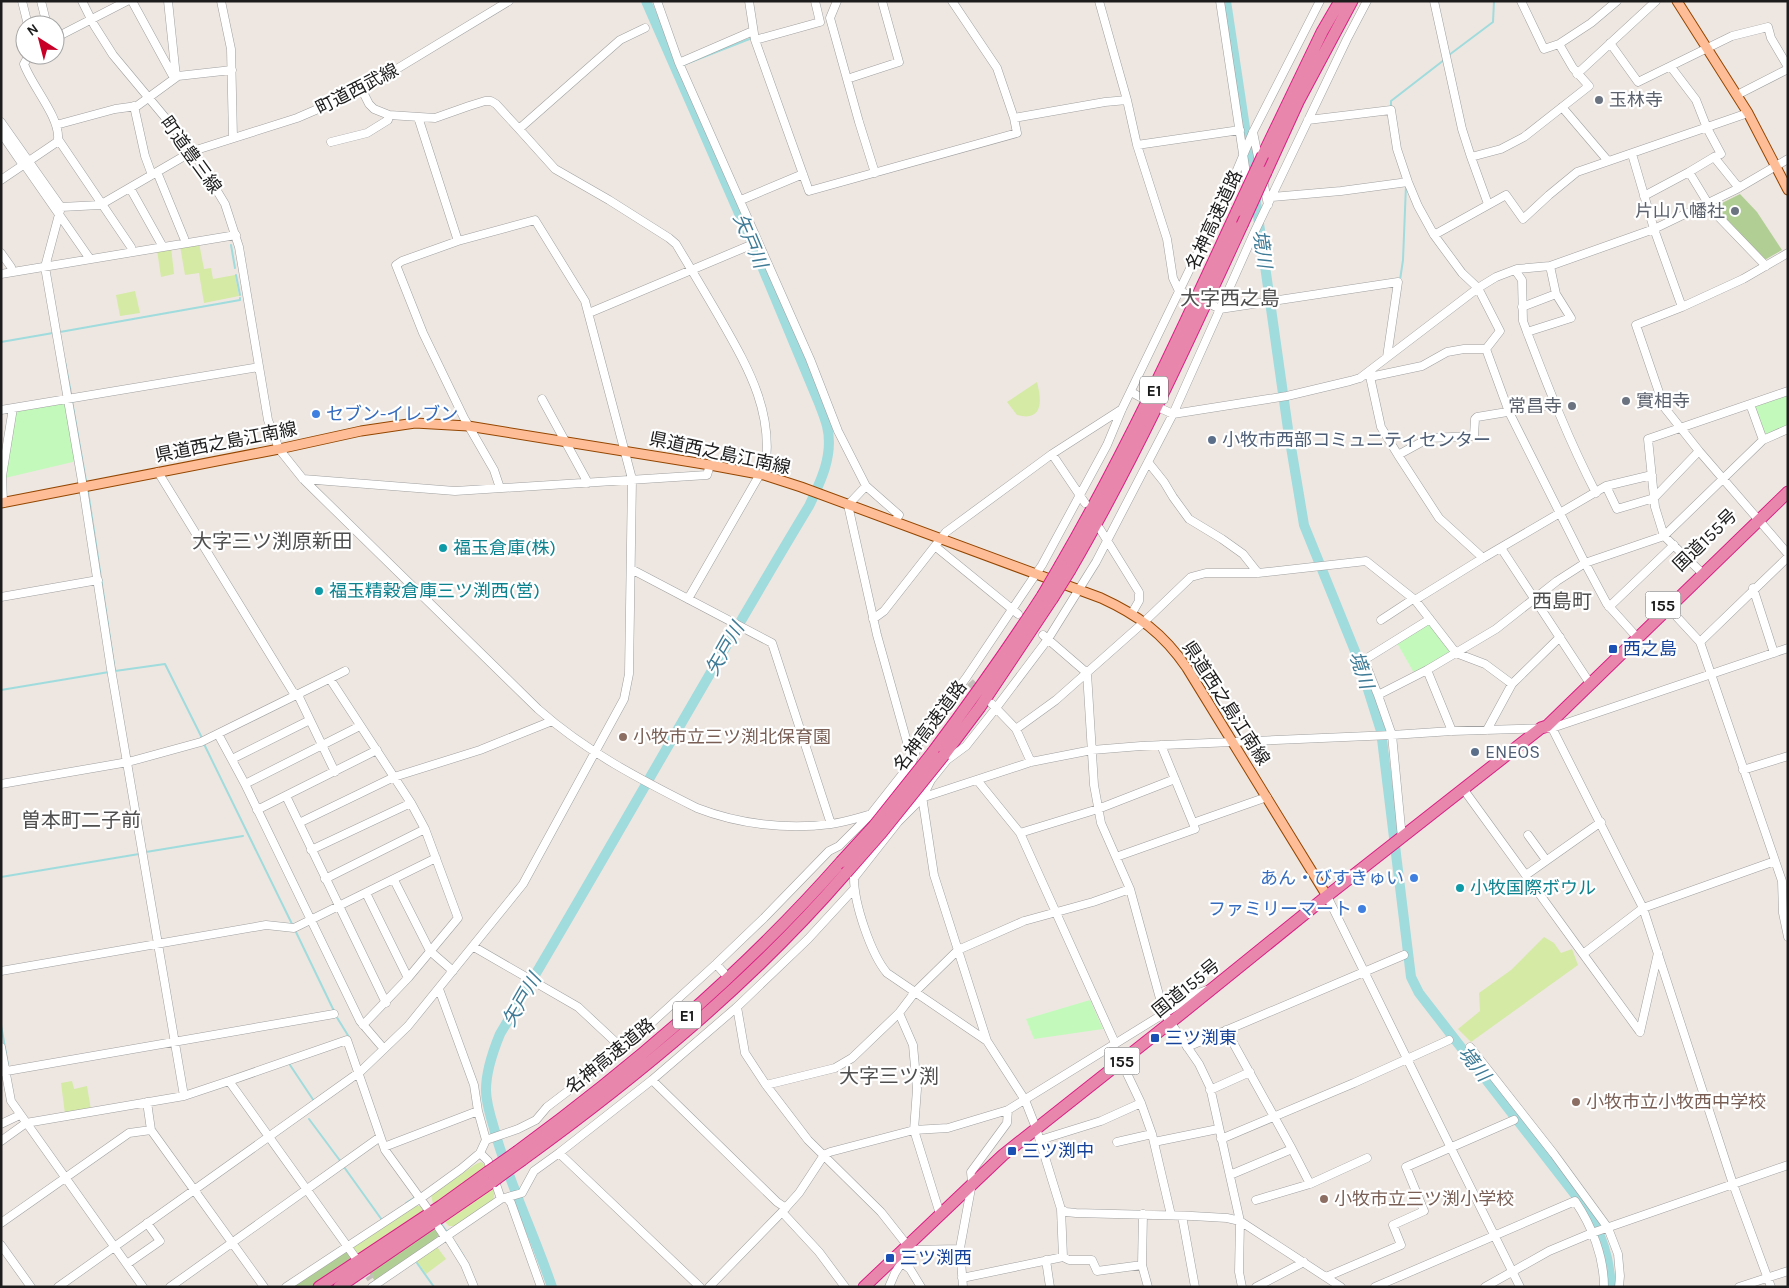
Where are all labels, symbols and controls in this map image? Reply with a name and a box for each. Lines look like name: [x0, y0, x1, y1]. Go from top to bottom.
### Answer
north arrow: [15, 15, 65, 65]
text: N: [24, 20, 42, 40]
street label: 町道西武線: [312, 59, 402, 119]
place label: 玉林寺: [1609, 89, 1663, 111]
marker: 玉林寺: [1593, 94, 1605, 106]
street label: 町道豊三線: [156, 112, 226, 198]
street label: 名神高速道路: [1181, 166, 1247, 274]
place label: 片山八幡社: [1635, 200, 1725, 222]
marker: 片山八幡社: [1729, 205, 1741, 217]
water label: 矢戸川: [729, 210, 772, 273]
water label: 境川: [1248, 229, 1276, 271]
district label: 大字西之島: [1180, 287, 1280, 310]
road number: E1: [1140, 376, 1168, 404]
place label: 實相寺: [1636, 390, 1690, 412]
place label: 常昌寺: [1508, 395, 1562, 417]
marker: 實相寺: [1620, 395, 1632, 407]
marker: 常昌寺: [1566, 400, 1578, 412]
place label: セブン-イレブン: [326, 403, 458, 425]
marker: セブン-イレブン: [310, 408, 322, 420]
street label: 県道西之島江南線: [153, 417, 299, 467]
street label: 県道西之島江南線: [647, 427, 793, 479]
place label: 小牧市西部コミュニティセンター: [1222, 429, 1491, 451]
marker: 小牧市西部コミュニティセンター: [1206, 434, 1218, 446]
street label: 国道155号: [1668, 504, 1742, 576]
district label: 大字三ツ渕原新田: [192, 530, 352, 553]
place label: 福玉倉庫(株): [453, 537, 556, 559]
marker: 福玉倉庫(株): [437, 542, 449, 554]
place label: 福玉精穀倉庫三ツ渕西(営): [329, 580, 540, 602]
marker: 福玉精穀倉庫三ツ渕西(営): [313, 585, 325, 597]
district label: 西島町: [1532, 590, 1592, 613]
road number: 155: [1646, 592, 1680, 618]
water label: 矢戸川: [701, 617, 750, 679]
street label: 県道西之島江南線: [1178, 637, 1274, 769]
place label: 西之島: [1623, 638, 1677, 660]
marker: 西之島: [1607, 643, 1619, 655]
water label: 境川: [1344, 648, 1378, 693]
street label: 名神高速道路: [889, 676, 971, 776]
place label: 小牧市立三ツ渕北保育園: [633, 726, 831, 748]
marker: 小牧市立三ツ渕北保育園: [617, 731, 629, 743]
place label: ENEOS: [1485, 741, 1540, 763]
marker: ENEOS: [1469, 746, 1481, 758]
district label: 曽本町二子前: [21, 809, 141, 832]
place label: あん・びすきゅい: [1260, 867, 1404, 889]
marker: あん・びすきゅい: [1408, 872, 1420, 884]
place label: 小牧国際ボウル: [1470, 877, 1596, 899]
marker: 小牧国際ボウル: [1454, 882, 1466, 894]
place label: ファミリーマート: [1208, 898, 1352, 920]
marker: ファミリーマート: [1356, 903, 1368, 915]
street label: 国道155号: [1148, 954, 1224, 1022]
water label: 矢戸川: [498, 968, 547, 1030]
road number: E1: [673, 1002, 701, 1028]
street label: 名神高速道路: [561, 1013, 659, 1099]
place label: 三ツ渕東: [1165, 1027, 1237, 1049]
marker: 三ツ渕東: [1149, 1032, 1161, 1044]
water label: 境川: [1454, 1042, 1496, 1087]
road number: 155: [1104, 1048, 1140, 1074]
district label: 大字三ツ渕: [839, 1065, 939, 1088]
place label: 小牧市立小牧西中学校: [1586, 1091, 1766, 1113]
marker: 小牧市立小牧西中学校: [1570, 1096, 1582, 1108]
place label: 三ツ渕中: [1022, 1140, 1094, 1162]
marker: 三ツ渕中: [1006, 1145, 1018, 1157]
place label: 小牧市立三ツ渕小学校: [1334, 1188, 1514, 1210]
marker: 小牧市立三ツ渕小学校: [1318, 1193, 1330, 1205]
place label: 三ツ渕西: [900, 1247, 972, 1269]
marker: 三ツ渕西: [884, 1252, 896, 1264]

